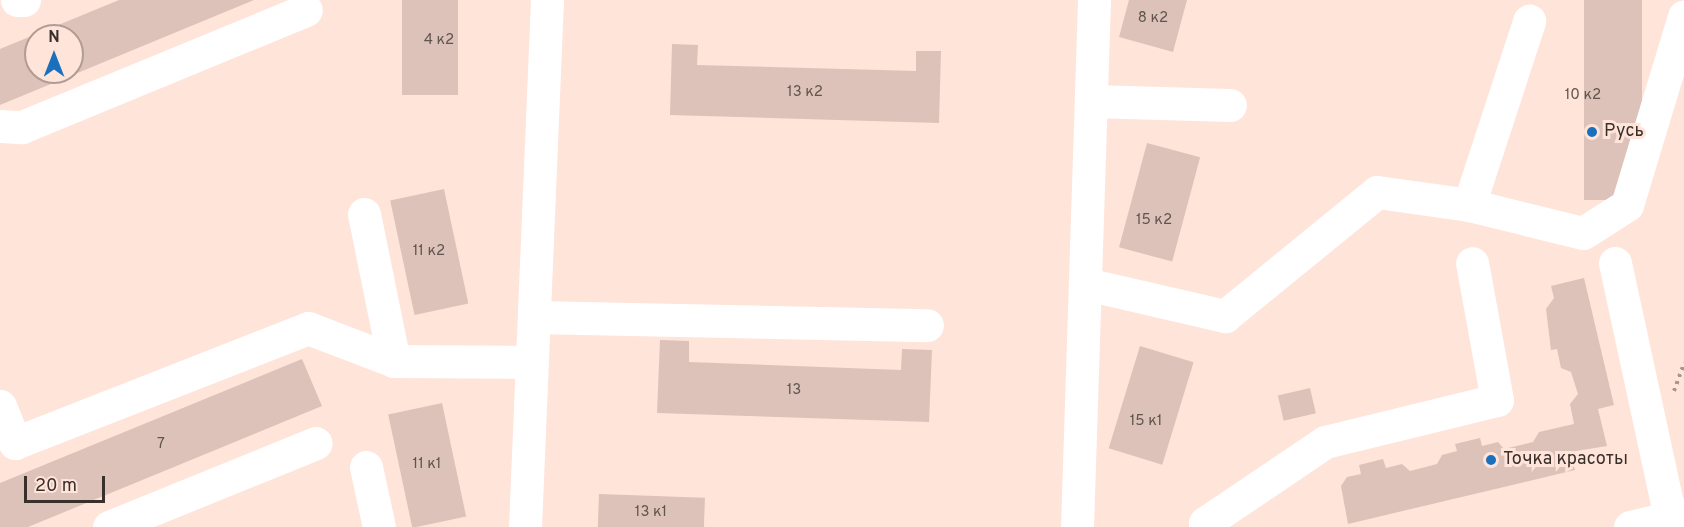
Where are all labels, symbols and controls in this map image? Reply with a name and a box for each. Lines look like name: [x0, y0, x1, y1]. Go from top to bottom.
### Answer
house number: 8 к2: [1138, 10, 1168, 28]
north arrow: [24, 24, 84, 84]
text: N: [48, 28, 60, 48]
house number: 4 к2: [424, 32, 454, 50]
house number: 13 к2: [787, 84, 823, 102]
house number: 10 к2: [1565, 87, 1601, 105]
place label: Русь: [1604, 121, 1644, 143]
marker: Русь: [1585, 125, 1599, 139]
house number: 15 к2: [1136, 212, 1172, 230]
house number: 11 к2: [413, 243, 445, 261]
house number: 13: [787, 382, 801, 400]
house number: 15 к1: [1130, 413, 1162, 431]
house number: 7: [157, 436, 165, 454]
place label: Точка красоты: [1503, 449, 1628, 471]
marker: Точка красоты: [1484, 453, 1498, 467]
house number: 11 к1: [413, 456, 441, 474]
scale bar: [27, 464, 108, 502]
text: 20 m: [35, 475, 77, 498]
house number: 13 к1: [635, 504, 667, 522]

